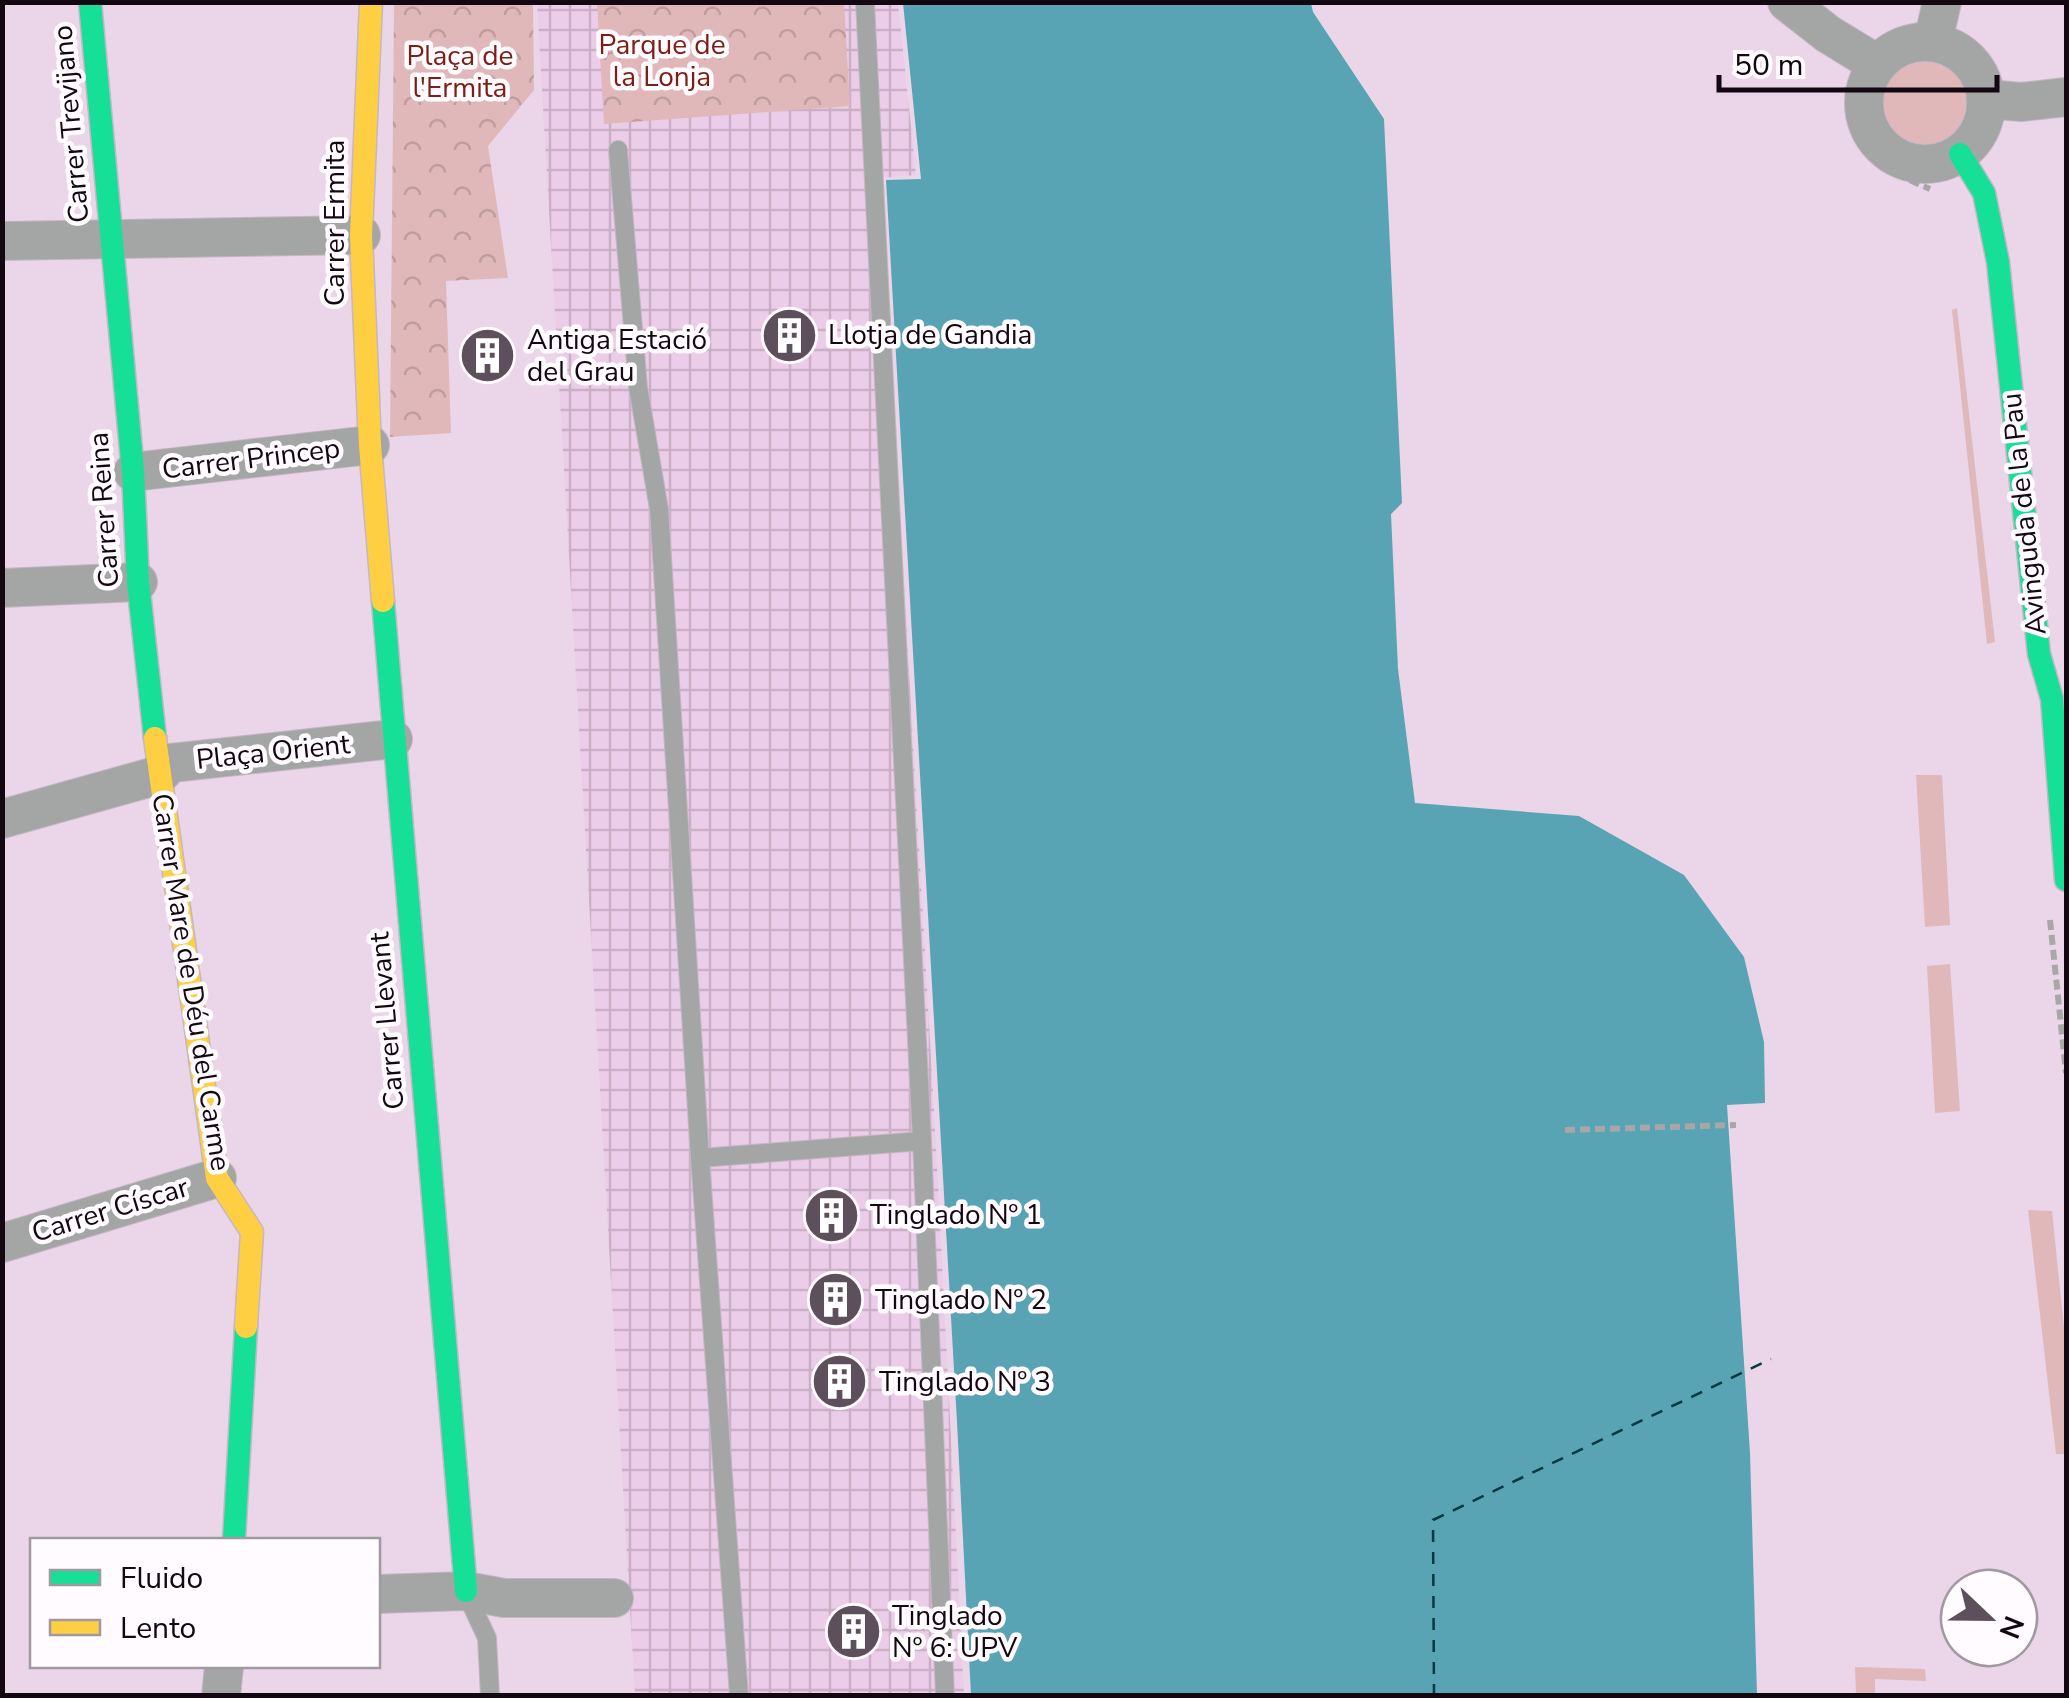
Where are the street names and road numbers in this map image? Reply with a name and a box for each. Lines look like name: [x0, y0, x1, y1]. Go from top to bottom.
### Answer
street label: Carrer Trevijano: [43, 24, 99, 224]
street label: Carrer Ermita: [316, 140, 354, 306]
street label: Avinguda de la Pau: [1992, 391, 2056, 637]
street label: Carrer Princep: [160, 429, 342, 489]
street label: Carrer Reina: [80, 431, 128, 589]
street label: Plaça Orient: [194, 725, 352, 779]
street label: Carrer Mare de Déu del Carme: [142, 791, 240, 1173]
street label: Carrer Llevant: [360, 931, 414, 1111]
street label: Carrer Císcar: [27, 1168, 193, 1252]

